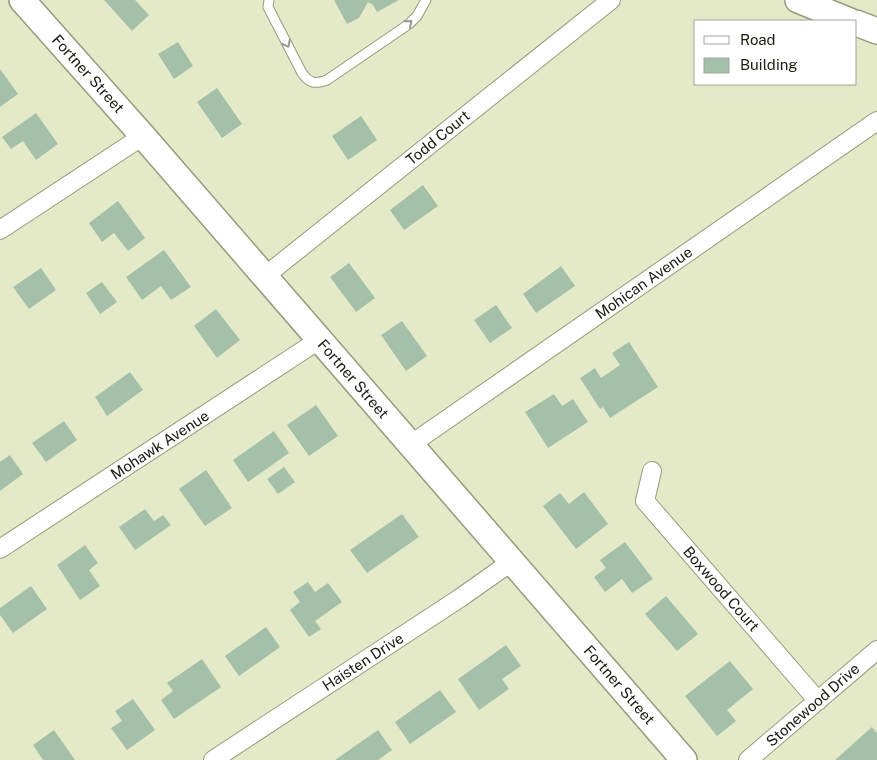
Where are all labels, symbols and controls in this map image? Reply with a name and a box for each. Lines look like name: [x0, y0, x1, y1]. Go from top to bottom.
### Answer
one-way arrow: [404, 20, 413, 29]
legend: [694, 20, 857, 85]
street label: Fortner Street: [49, 31, 128, 116]
text: Road: [740, 31, 776, 48]
one-way arrow: [281, 39, 291, 48]
text: Building: [740, 56, 798, 73]
street label: Todd Court: [402, 107, 473, 168]
street label: Mohican Avenue: [592, 243, 695, 322]
street label: Fortner Street: [314, 336, 392, 422]
street label: Mohawk Avenue: [107, 407, 212, 483]
street label: Boxwood Court: [680, 543, 763, 635]
street label: Haisten Drive: [319, 629, 406, 694]
street label: Fortner Street: [580, 642, 658, 728]
street label: Stonewood Drive: [763, 660, 863, 750]

